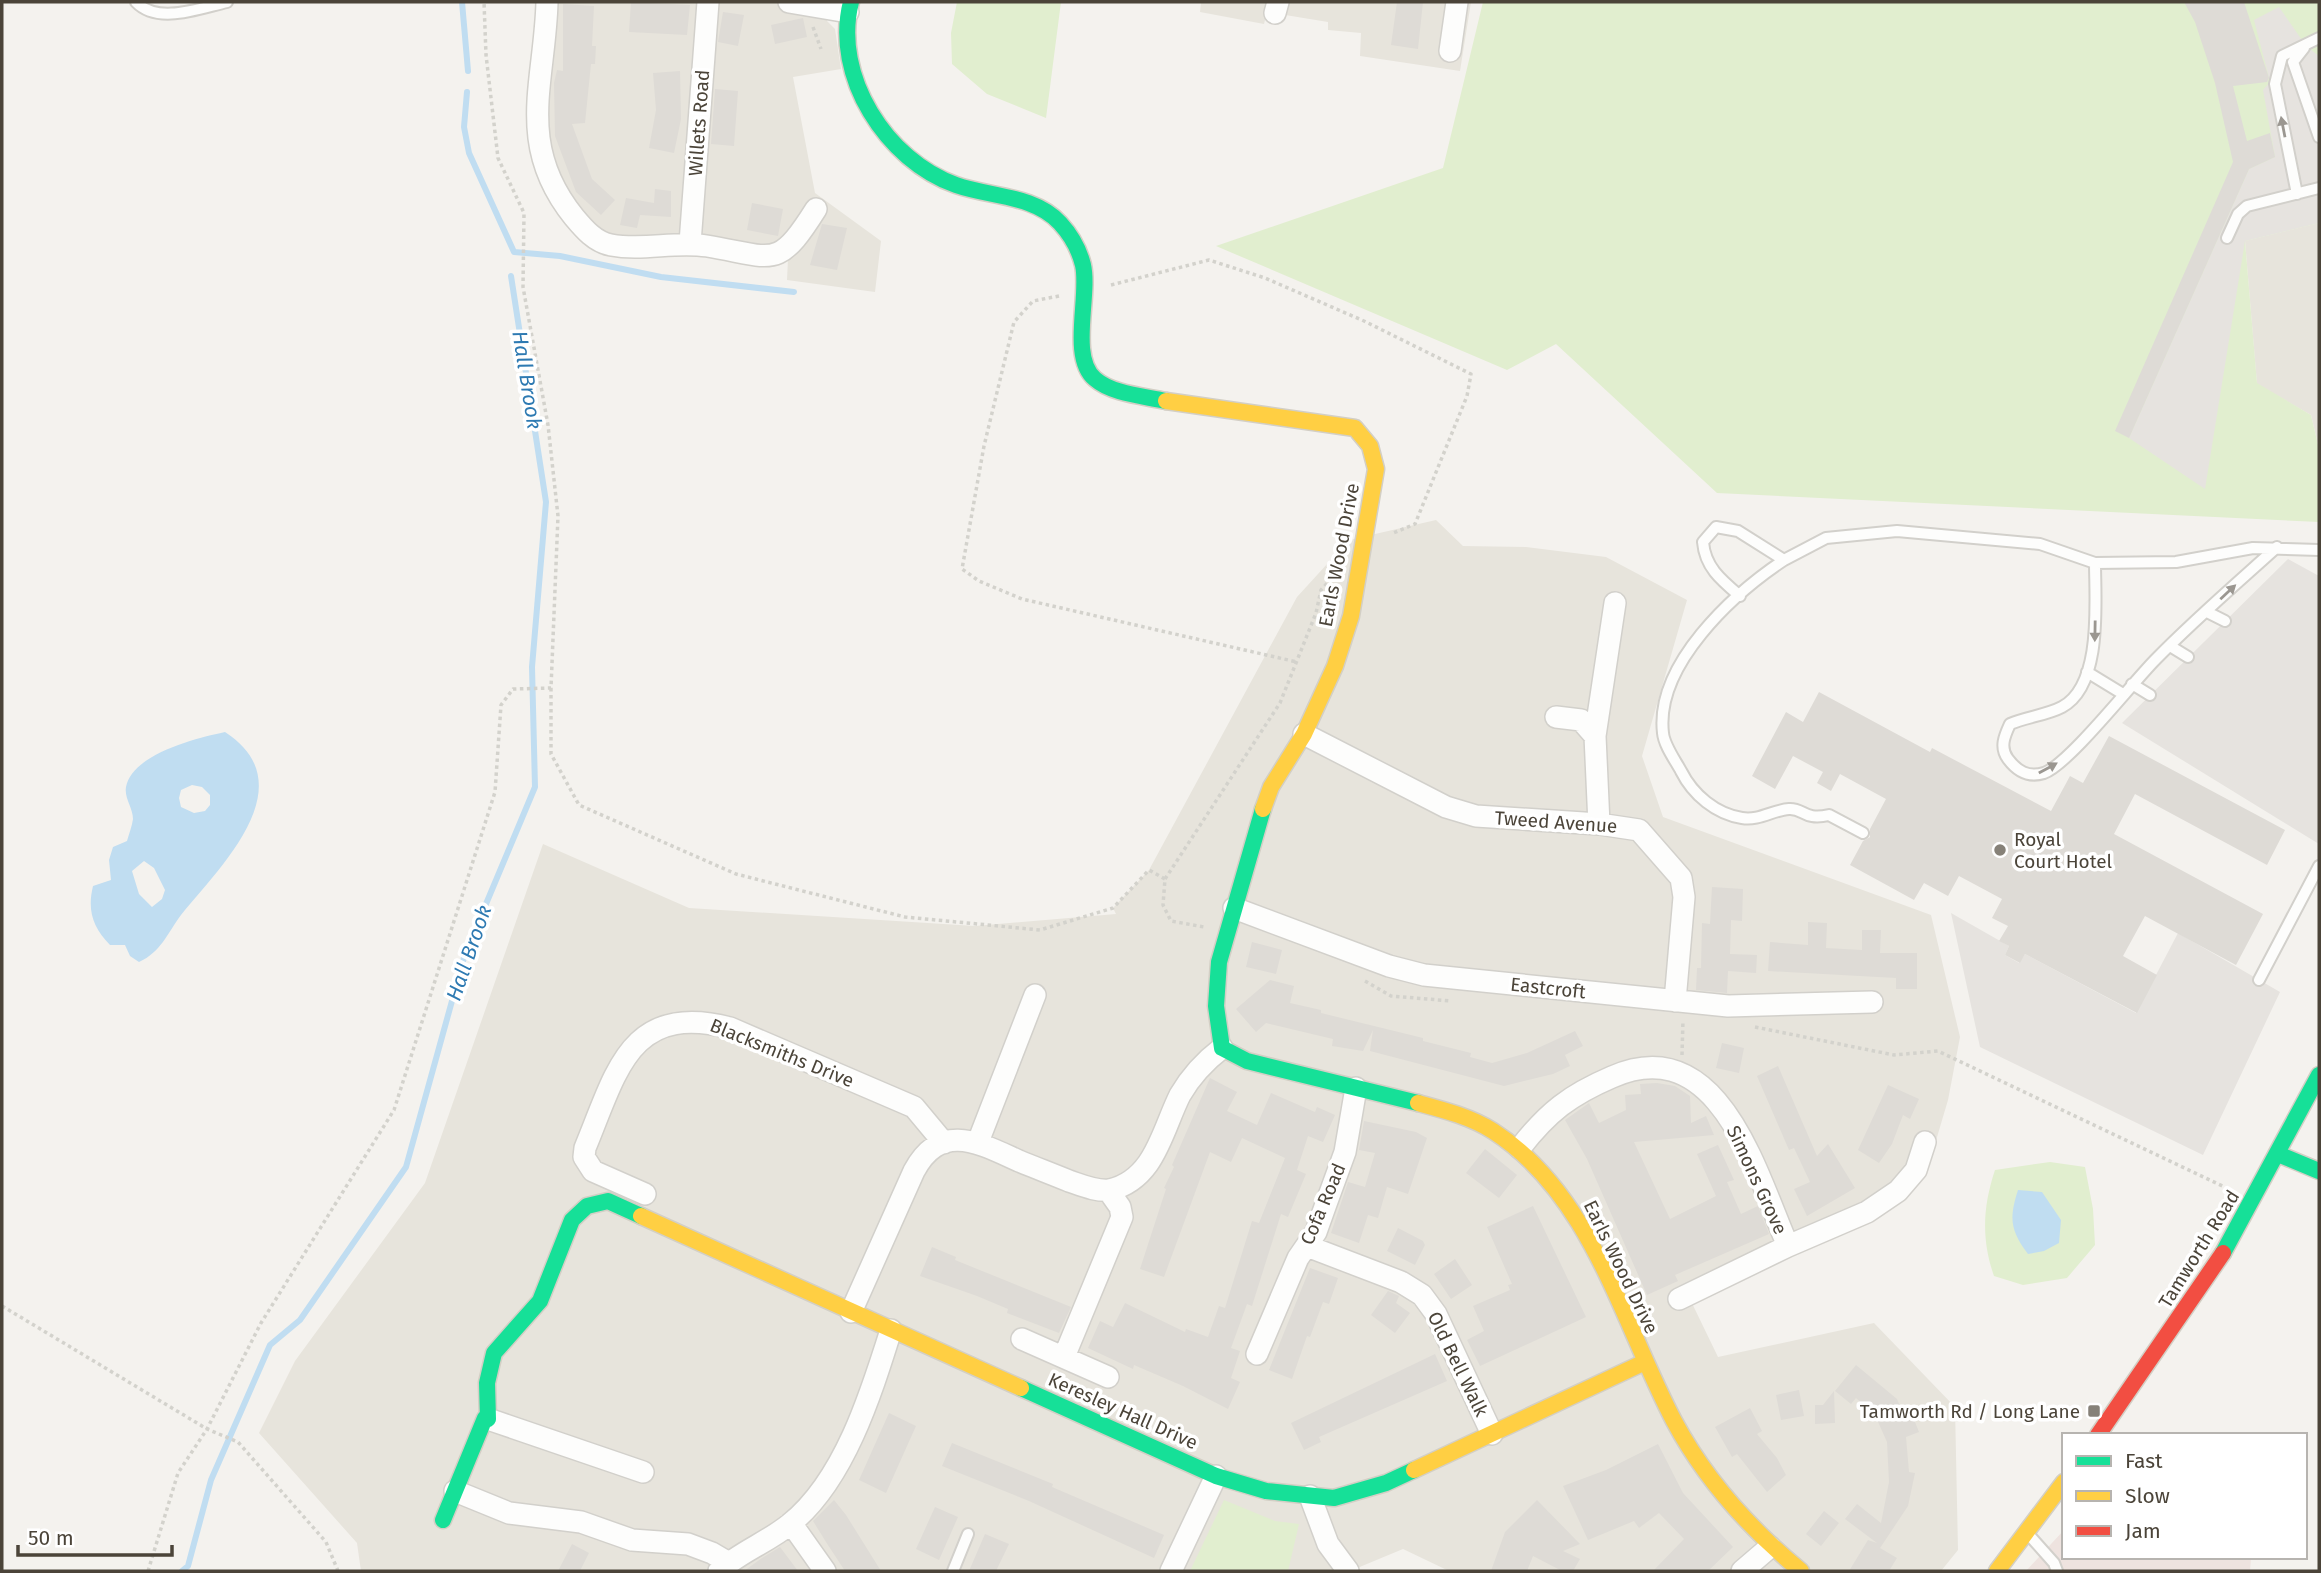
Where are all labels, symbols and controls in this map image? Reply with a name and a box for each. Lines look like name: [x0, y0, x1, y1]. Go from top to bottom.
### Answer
street label: Willets Road: [684, 69, 714, 177]
one-way arrow: [2278, 116, 2289, 138]
water label: Hall Brook: [506, 329, 548, 431]
street label: Earls Wood Drive: [1314, 481, 1364, 629]
one-way arrow: [2219, 585, 2236, 601]
one-way arrow: [2090, 620, 2101, 642]
one-way arrow: [2039, 762, 2058, 774]
street label: Tweed Avenue: [1494, 806, 1618, 838]
place label: Royal Court Hotel: [2014, 828, 2113, 873]
marker: Royal Court Hotel: [1992, 842, 2008, 858]
water label: Hall Brook: [441, 902, 497, 1004]
street label: Eastcroft: [1509, 973, 1587, 1003]
street label: Blacksmiths Drive: [707, 1014, 857, 1092]
street label: Simons Grove: [1722, 1122, 1792, 1238]
street label: Cofa Road: [1296, 1160, 1350, 1248]
street label: Tamworth Road: [2154, 1186, 2244, 1312]
street label: Earls Wood Drive: [1579, 1196, 1663, 1338]
street label: Old Bell Walk: [1423, 1308, 1493, 1420]
street label: Keresley Hall Drive: [1045, 1368, 1201, 1454]
place label: Tamworth Rd / Long Lane: [1860, 1400, 2080, 1423]
marker: Tamworth Rd / Long Lane: [2086, 1403, 2102, 1419]
legend: [2062, 1433, 2307, 1559]
text: Fast: [2125, 1448, 2163, 1474]
text: Slow: [2125, 1483, 2170, 1509]
scale bar: [18, 1514, 172, 1558]
text: Jam: [2125, 1518, 2161, 1544]
text: 50 m: [28, 1525, 74, 1551]

